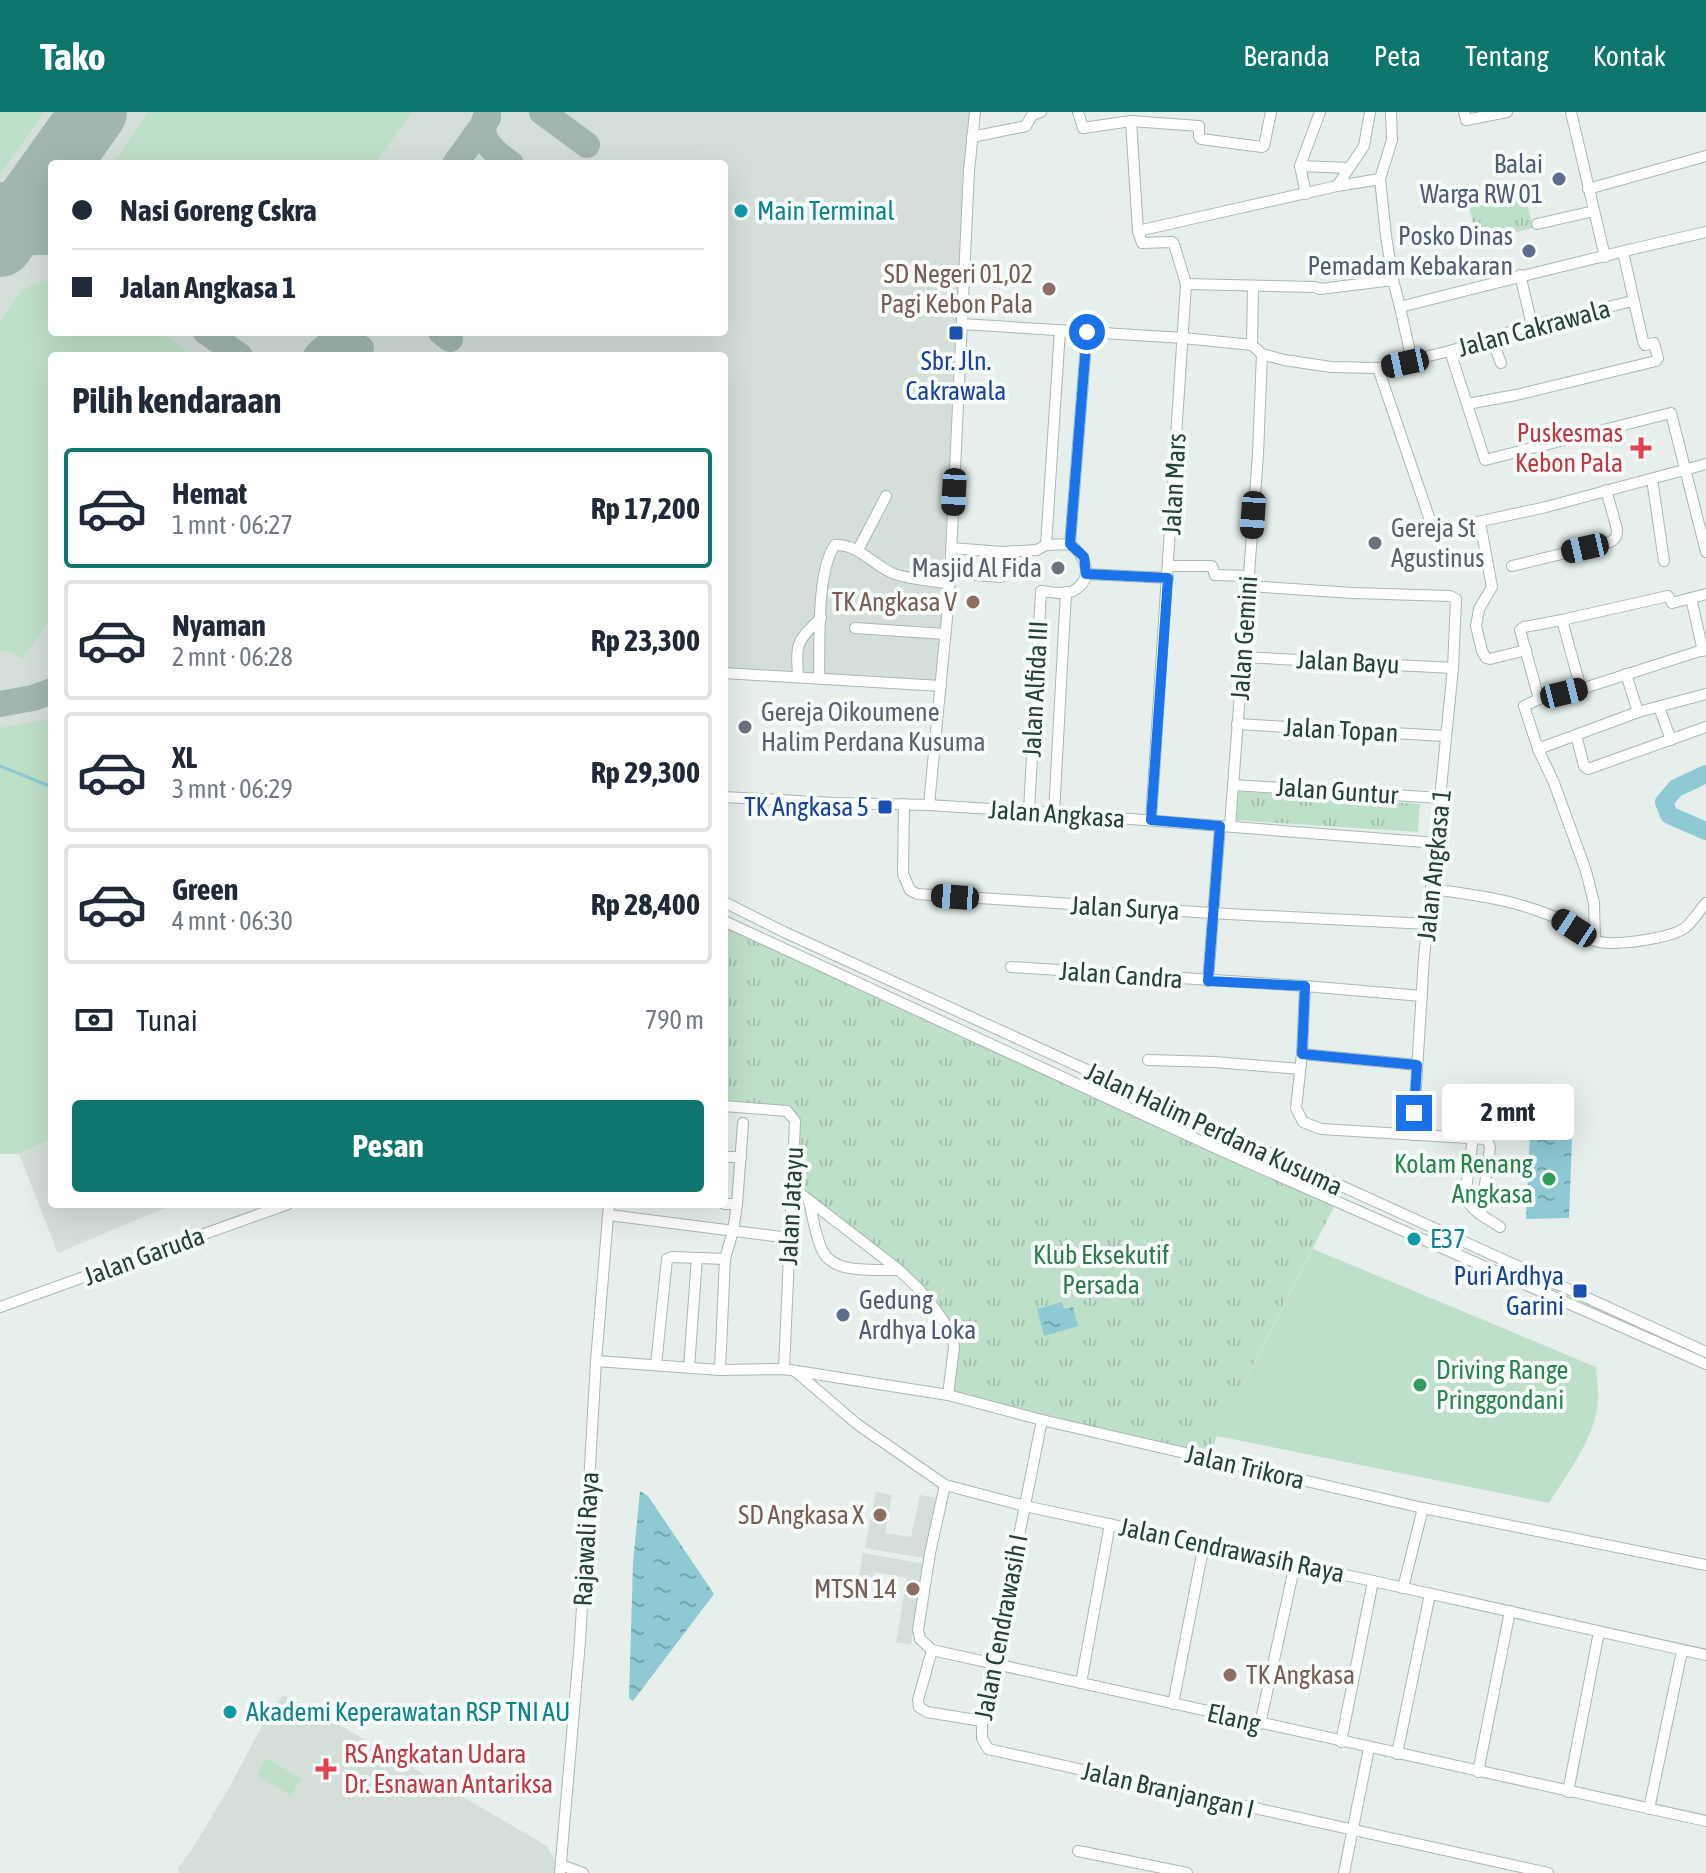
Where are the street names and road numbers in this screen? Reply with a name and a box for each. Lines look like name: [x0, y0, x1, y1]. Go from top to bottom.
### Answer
street label: Jalan Cakrawala: [1455, 293, 1613, 363]
street label: Jalan Mars: [1156, 432, 1192, 536]
street label: Jalan Gemini: [1225, 575, 1263, 701]
street label: Jalan Alfida III: [1016, 620, 1054, 758]
street label: Jalan Bayu: [1296, 644, 1400, 680]
street label: Jalan Topan: [1283, 712, 1399, 748]
street label: Jalan Guntur: [1275, 772, 1399, 810]
street label: Jalan Angkasa 1: [1411, 788, 1457, 942]
street label: Jalan Angkasa: [988, 794, 1126, 834]
street label: Jalan Surya: [1070, 890, 1180, 926]
street label: Jalan Candra: [1058, 956, 1184, 994]
street label: Jalan Halim Perdana Kusuma: [1081, 1056, 1347, 1202]
street label: Jalan Jatayu: [773, 1146, 809, 1266]
street label: Jalan Garuda: [80, 1220, 208, 1292]
street label: Jalan Trikora: [1182, 1439, 1308, 1495]
street label: Rajawali Raya: [567, 1471, 605, 1607]
street label: Jalan Cendrawasih Raya: [1117, 1511, 1347, 1589]
street label: Jalan Cendrawasih I: [968, 1532, 1034, 1722]
street label: Elang: [1204, 1697, 1264, 1739]
street label: Jalan Branjangan I: [1079, 1756, 1257, 1824]

